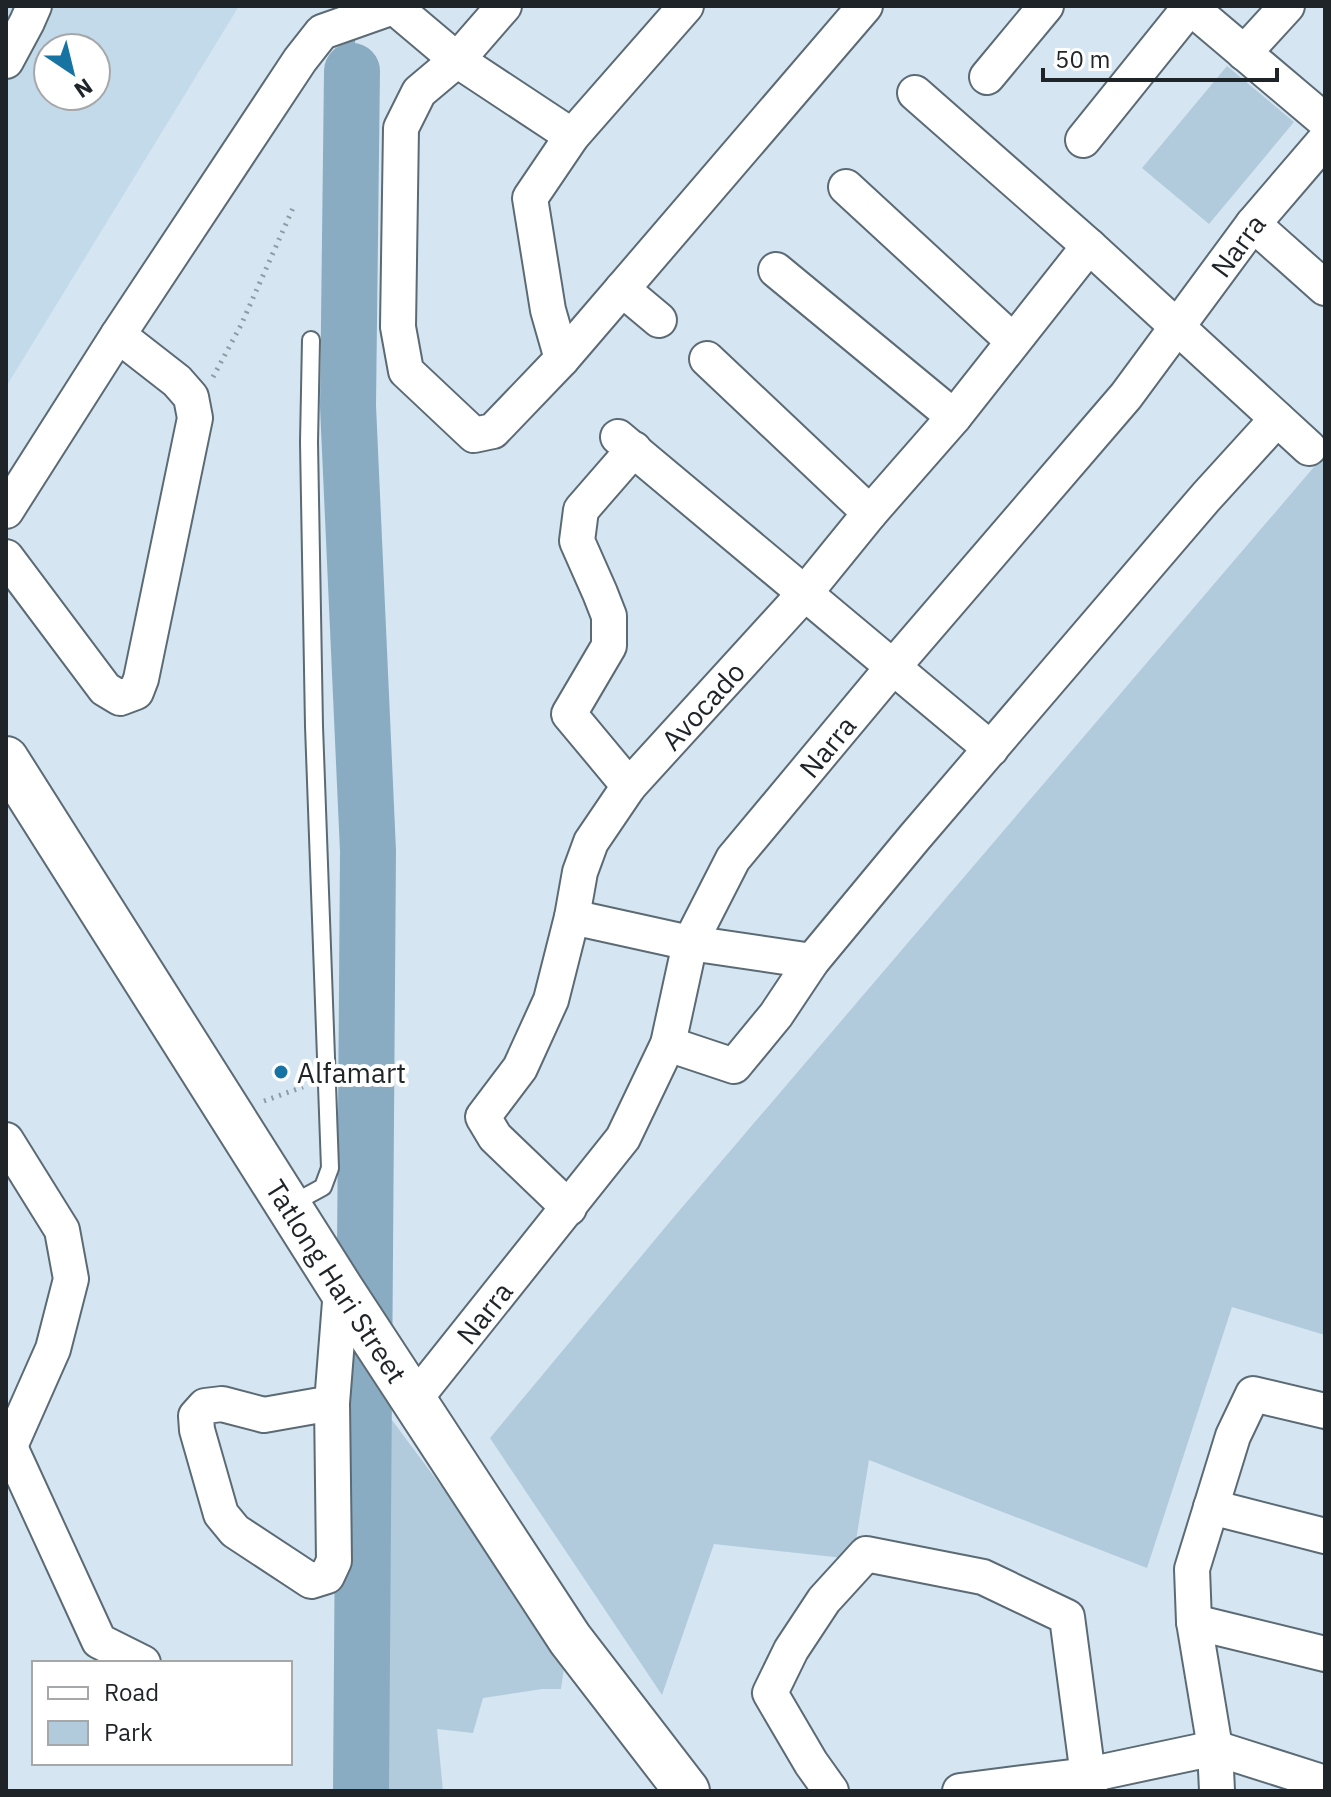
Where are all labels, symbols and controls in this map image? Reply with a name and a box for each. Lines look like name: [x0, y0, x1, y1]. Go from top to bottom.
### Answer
north arrow: [32, 32, 112, 112]
scale bar: [1043, 32, 1277, 82]
text: 50 m: [1055, 43, 1110, 75]
text: N: [69, 72, 99, 105]
street label: Narra: [1202, 205, 1273, 284]
street label: Avocado: [653, 653, 752, 758]
street label: Narra: [790, 707, 864, 785]
place label: Alfamart: [297, 1054, 406, 1091]
marker: Alfamart: [272, 1063, 290, 1081]
street label: Tatlong Hari Street: [258, 1172, 416, 1390]
street label: Narra: [448, 1273, 520, 1351]
legend: [32, 1661, 292, 1765]
text: Road: [104, 1676, 159, 1708]
text: Park: [104, 1716, 153, 1748]

